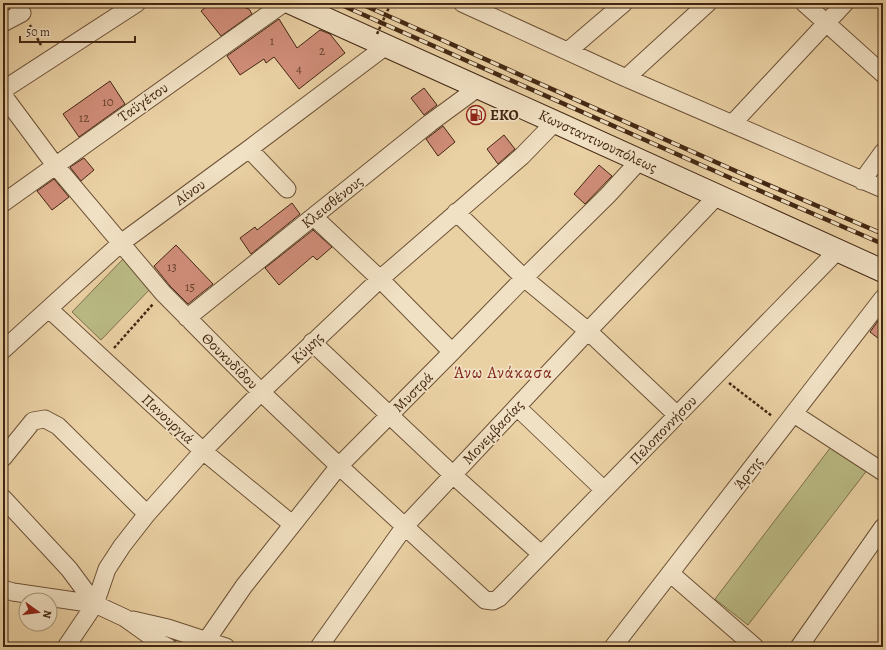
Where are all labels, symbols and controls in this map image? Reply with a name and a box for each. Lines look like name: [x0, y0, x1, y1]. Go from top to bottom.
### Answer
scale bar: [20, 18, 135, 44]
text: 50 m: [26, 24, 50, 40]
house number: 1: [270, 32, 275, 49]
house number: 2: [319, 42, 325, 59]
house number: 4: [296, 60, 302, 77]
street label: Ταϋγέτου: [114, 77, 172, 127]
house number: 10: [102, 93, 114, 110]
fuel station icon: EKO: [465, 104, 487, 126]
place label: EKO: [490, 105, 519, 125]
street label: Κωνσταντινουπόλεως: [535, 105, 661, 177]
house number: 12: [79, 109, 89, 126]
street label: Κλεισθένους: [297, 171, 367, 233]
street label: Αίνου: [170, 174, 209, 210]
house number: 13: [167, 258, 177, 275]
house number: 15: [185, 278, 195, 295]
street label: Θουκυδίδου: [197, 328, 263, 394]
street label: Κύμης: [287, 328, 327, 368]
district label: Άνω Ανάκασα: [453, 362, 553, 384]
street label: Μυστρά: [388, 367, 438, 417]
street label: Πανουργιά: [137, 389, 199, 449]
street label: Πελοποννήσου: [625, 391, 701, 469]
street label: Μονεμβασίας: [458, 395, 528, 469]
street label: Άρτης: [729, 452, 767, 494]
north arrow: [18, 592, 58, 632]
text: N: [39, 609, 55, 620]

